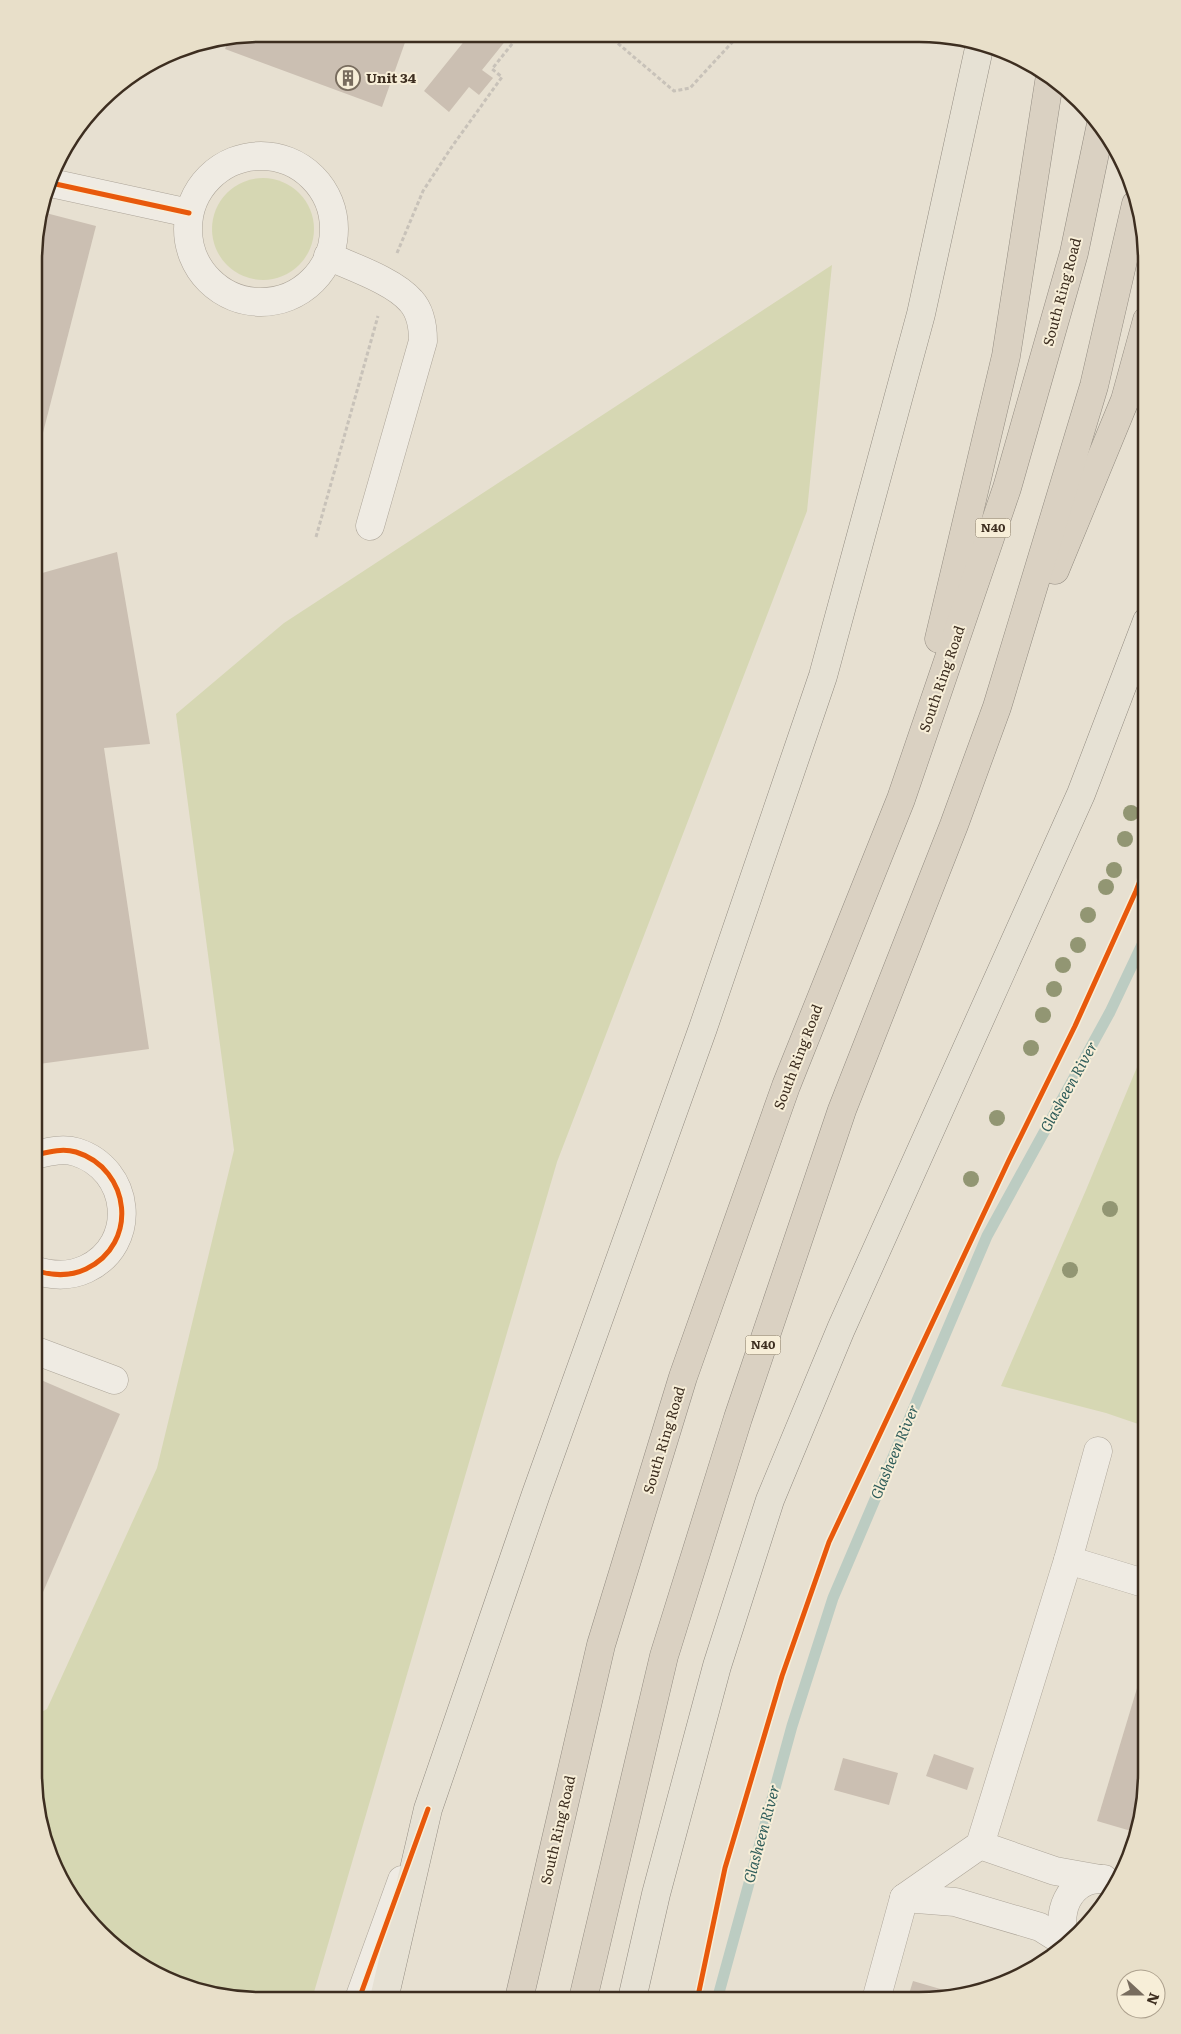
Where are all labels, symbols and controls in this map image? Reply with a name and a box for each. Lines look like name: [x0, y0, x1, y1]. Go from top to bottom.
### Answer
building icon: Unit 34: [335, 65, 361, 91]
place label: Unit 34: [366, 67, 417, 87]
street label: South Ring Road: [1037, 235, 1085, 348]
road number: N40: [976, 518, 1010, 538]
street label: South Ring Road: [913, 622, 969, 735]
street label: South Ring Road: [768, 1001, 827, 1112]
water label: Glasheen River: [1033, 1037, 1102, 1136]
road number: N40: [746, 1336, 780, 1354]
street label: South Ring Road: [637, 1383, 689, 1496]
water label: Glasheen River: [863, 1400, 924, 1502]
street label: South Ring Road: [535, 1773, 579, 1886]
water label: Glasheen River: [736, 1782, 785, 1885]
north arrow: [1116, 1969, 1166, 2019]
text: N: [1143, 1990, 1166, 2008]

